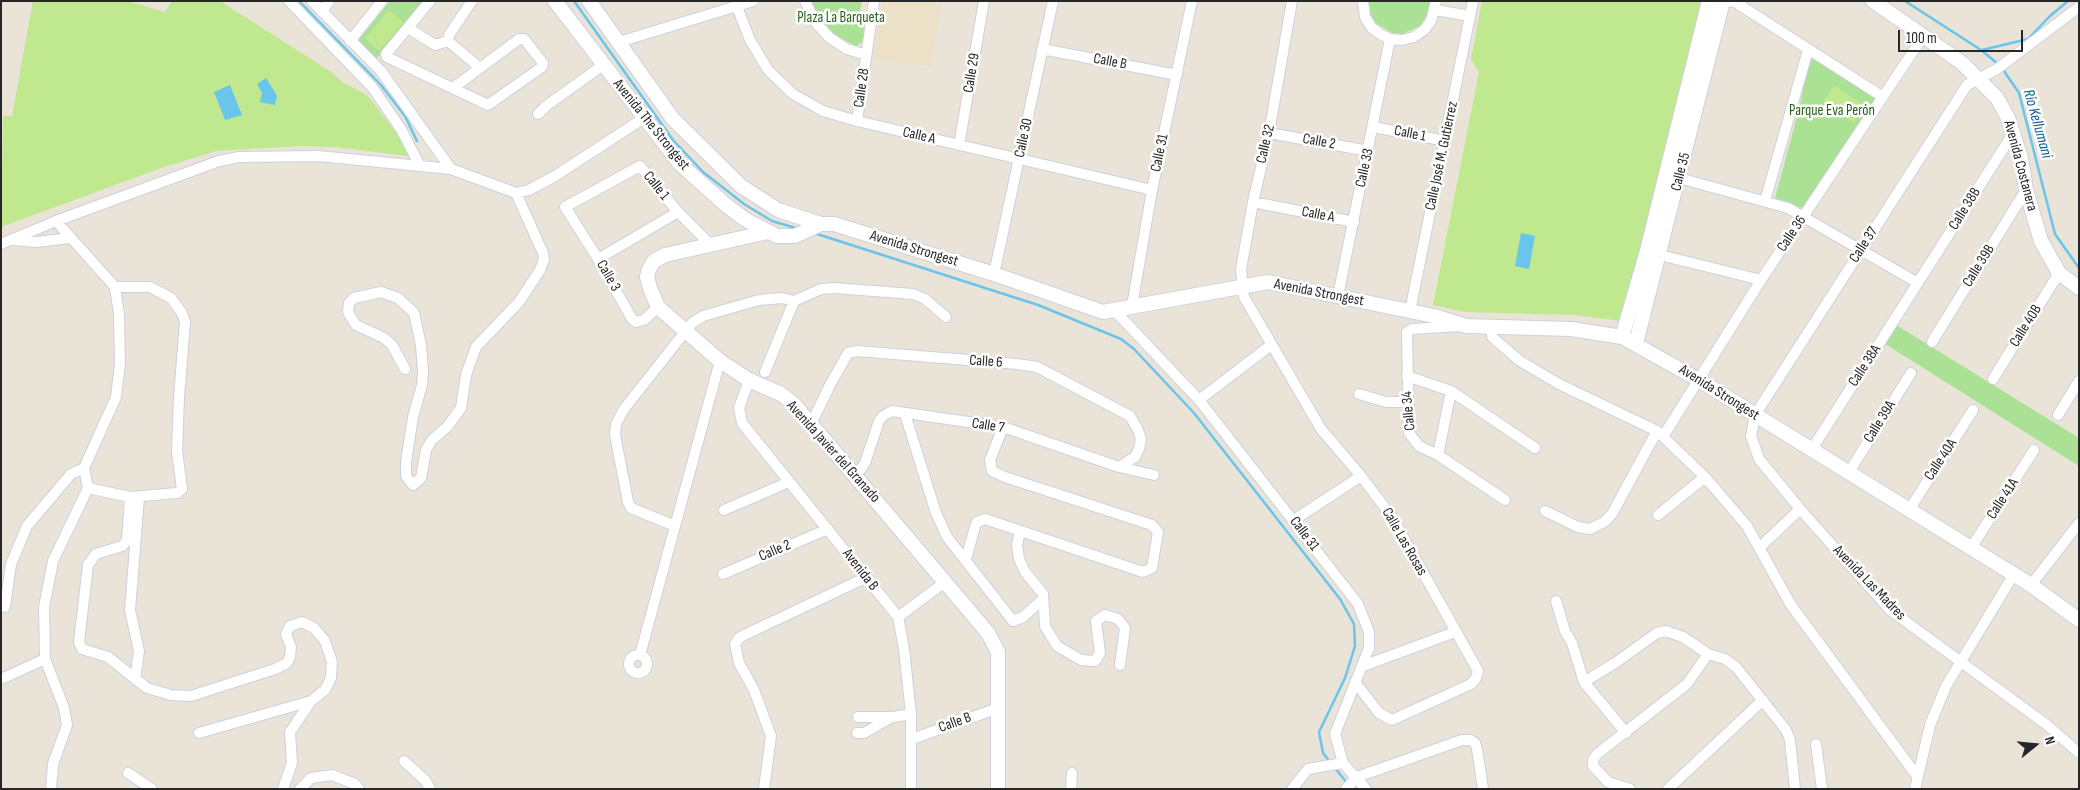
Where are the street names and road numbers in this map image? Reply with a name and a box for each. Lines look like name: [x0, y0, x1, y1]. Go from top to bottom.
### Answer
street label: Calle B: [1092, 50, 1128, 74]
street label: Calle 29: [960, 52, 984, 94]
street label: Calle 28: [850, 67, 874, 109]
street label: Avenida The Strongest: [609, 76, 693, 174]
street label: Calle José M. Gutierrez: [1422, 100, 1462, 212]
street label: Calle 30: [1011, 117, 1037, 159]
street label: Avenida Costanera: [1999, 119, 2041, 213]
street label: Calle 1: [1393, 122, 1427, 146]
street label: Calle A: [901, 123, 937, 149]
street label: Calle 32: [1253, 123, 1279, 165]
street label: Calle 2: [1301, 130, 1337, 154]
street label: Calle 31: [1147, 132, 1173, 174]
street label: Calle 33: [1352, 147, 1378, 189]
street label: Calle 35: [1668, 151, 1694, 193]
street label: Calle 1: [639, 168, 673, 204]
street label: Calle 38B: [1945, 185, 1985, 233]
street label: Calle A: [1300, 203, 1336, 227]
street label: Calle 36: [1773, 213, 1811, 255]
street label: Calle 37: [1846, 224, 1882, 266]
street label: Avenida Strongest: [868, 227, 960, 271]
street label: Calle 39B: [1959, 242, 1999, 290]
street label: Calle 3: [592, 257, 624, 295]
street label: Avenida Strongest: [1273, 275, 1365, 311]
street label: Calle 40B: [2006, 302, 2046, 350]
street label: Calle 38A: [1845, 342, 1885, 390]
street label: Calle 6: [969, 352, 1003, 372]
street label: Avenida Strongest: [1676, 361, 1762, 425]
street label: Calle 34: [1398, 391, 1420, 431]
street label: Avenida Javier del Granado: [782, 397, 884, 507]
street label: Calle 39A: [1860, 398, 1900, 446]
street label: Calle 7: [970, 415, 1006, 437]
street label: Calle 40A: [1921, 436, 1961, 484]
street label: Calle 41A: [1983, 475, 2023, 523]
street label: Calle Las Rosas: [1377, 505, 1431, 579]
street label: Calle 31: [1285, 513, 1323, 555]
street label: Calle 2: [756, 536, 794, 566]
street label: Avenida Las Madres: [1829, 542, 1909, 624]
street label: Avenida B: [838, 545, 882, 595]
street label: Calle B: [936, 709, 974, 737]

